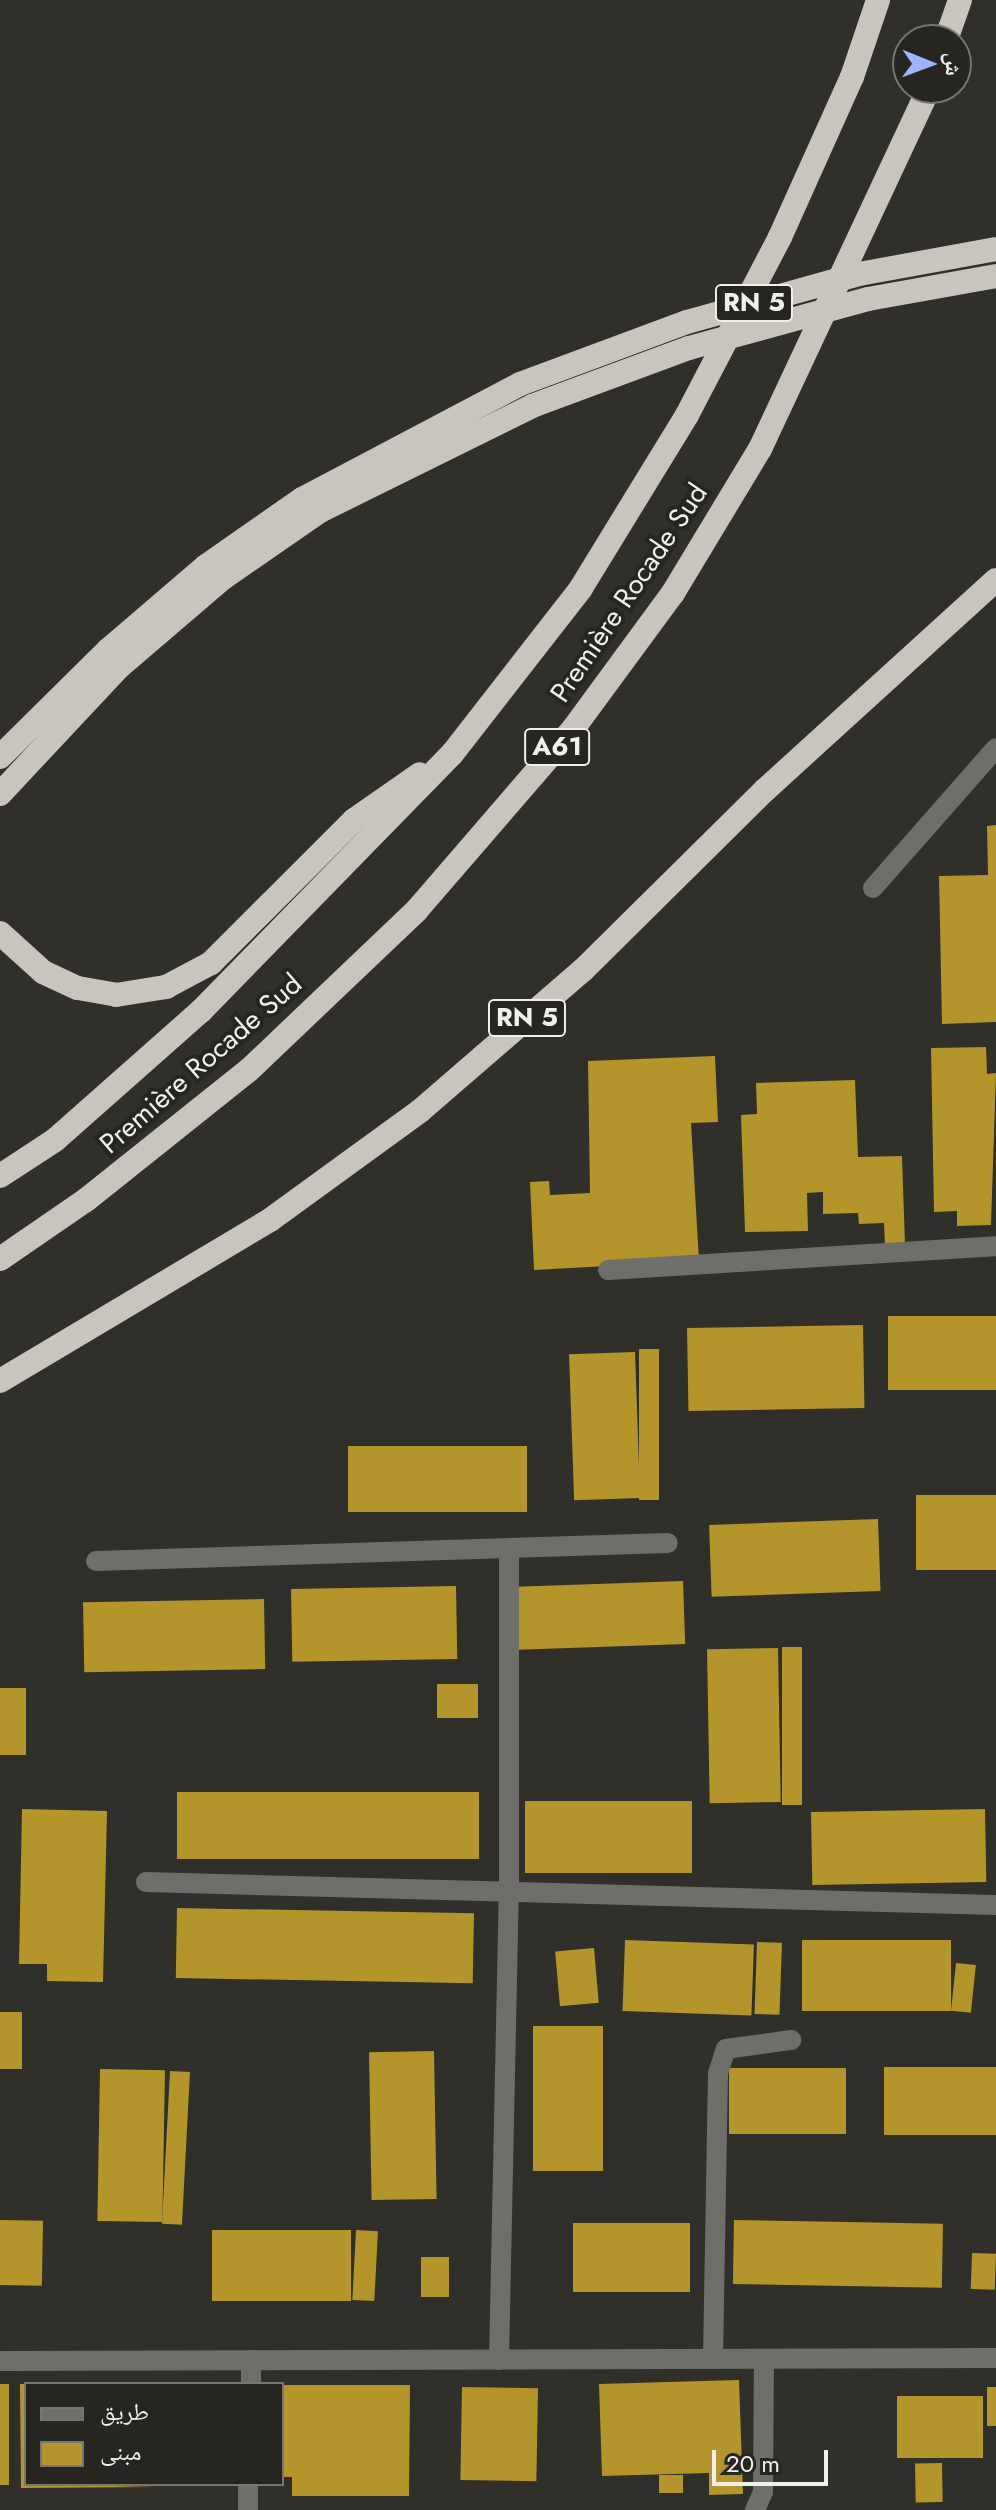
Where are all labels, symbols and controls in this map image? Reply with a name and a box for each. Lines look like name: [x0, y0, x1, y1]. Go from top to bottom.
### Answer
north arrow: [892, 24, 972, 104]
text: ش: [938, 52, 970, 76]
road number: RN 5: [714, 281, 794, 325]
street label: Première Rocade Sud: [543, 477, 715, 709]
road number: A61: [523, 725, 591, 769]
street label: Première Rocade Sud: [93, 967, 309, 1161]
road number: RN 5: [487, 996, 567, 1040]
legend: [24, 2382, 284, 2486]
text: طريق: [100, 2394, 149, 2429]
text: مبنى: [100, 2434, 141, 2469]
scale bar: [716, 2434, 832, 2484]
text: 20 m: [726, 2446, 780, 2481]

